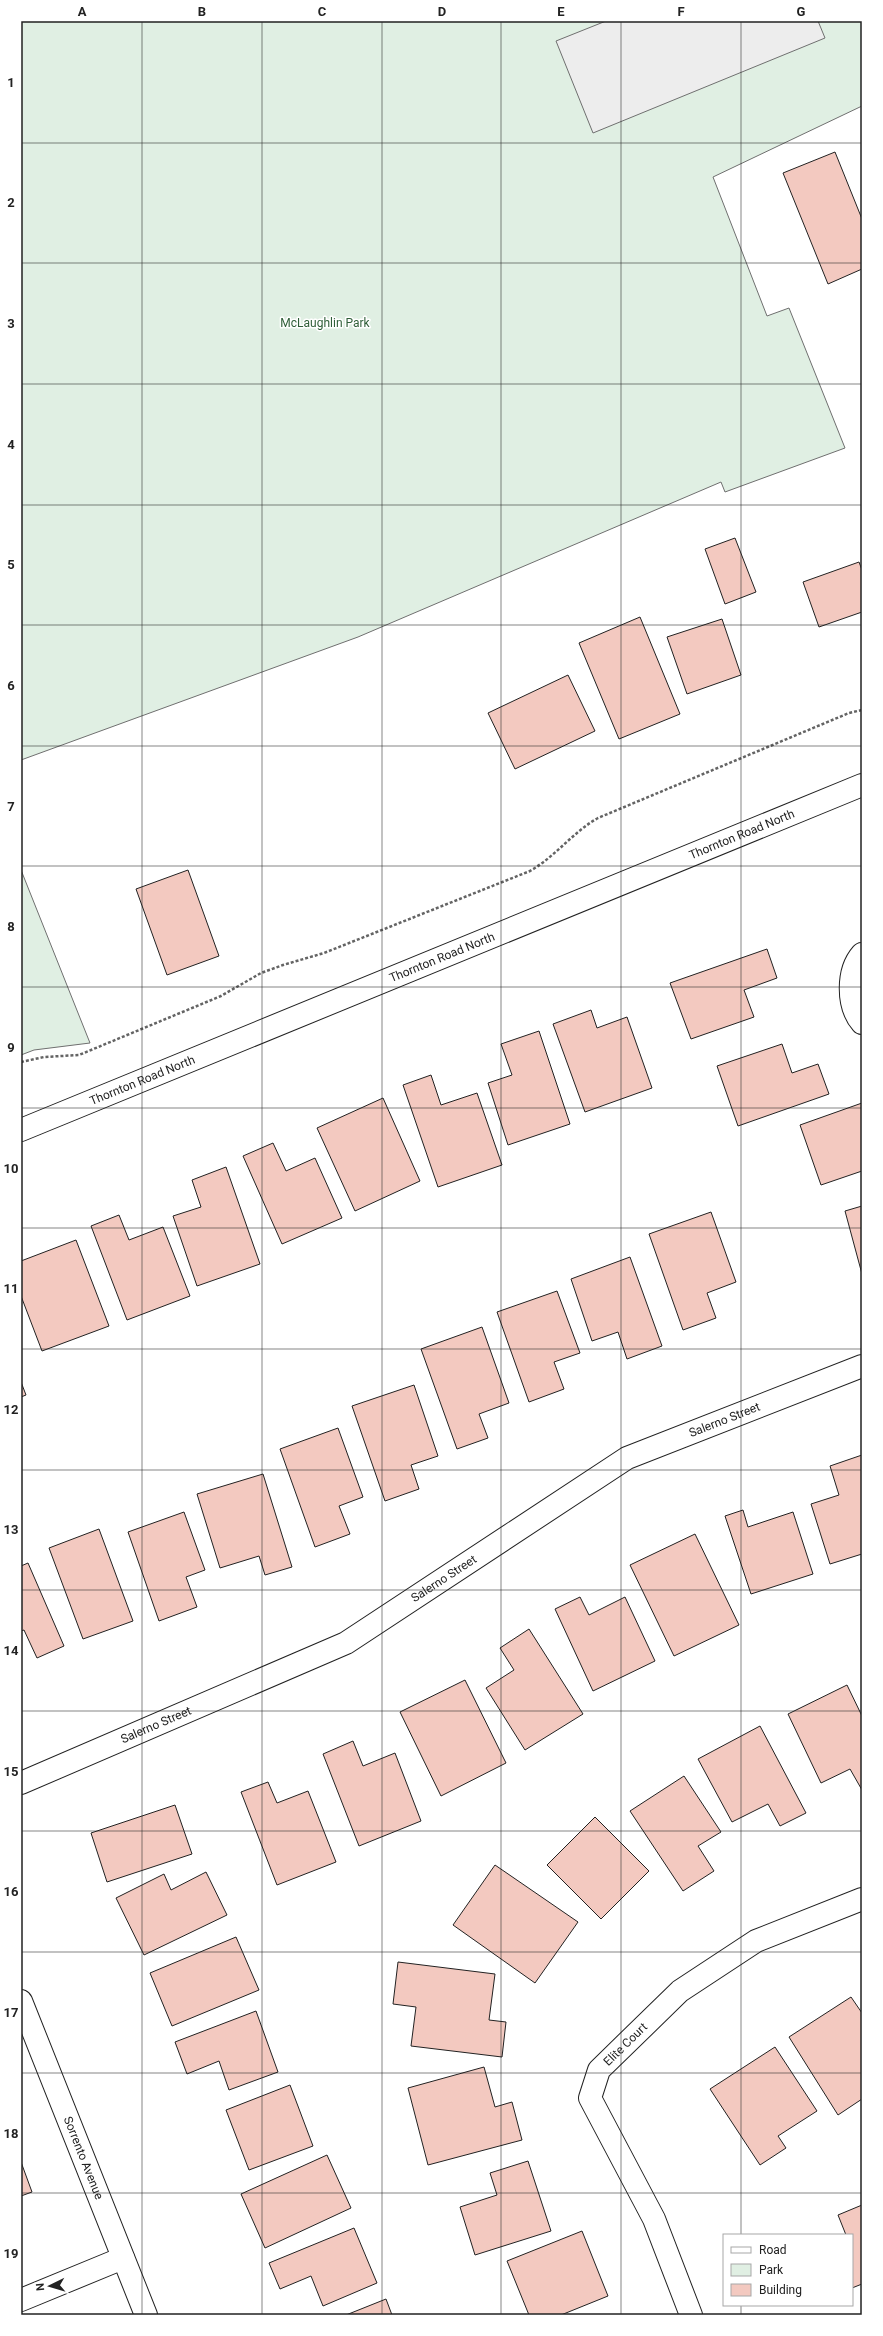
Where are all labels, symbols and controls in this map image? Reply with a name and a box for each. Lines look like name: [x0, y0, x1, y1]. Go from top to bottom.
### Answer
text: A: [78, 4, 87, 19]
text: B: [198, 4, 206, 19]
text: C: [318, 4, 327, 19]
text: D: [438, 4, 446, 19]
text: E: [557, 4, 565, 19]
text: F: [677, 4, 685, 19]
text: G: [797, 4, 806, 19]
text: 1: [7, 75, 15, 90]
text: 2: [7, 195, 15, 210]
text: 3: [7, 316, 15, 331]
park label: McLaughlin Park: [280, 316, 371, 330]
text: 4: [7, 437, 15, 452]
text: 5: [7, 557, 15, 572]
text: 6: [7, 678, 15, 693]
text: 7: [7, 799, 15, 814]
street label: Thornton Road North: [687, 807, 796, 862]
text: 8: [7, 919, 15, 934]
street label: Thornton Road North: [387, 929, 497, 985]
text: 9: [7, 1040, 15, 1055]
street label: Thornton Road North: [88, 1052, 197, 1108]
text: 10: [4, 1161, 18, 1176]
text: 11: [4, 1281, 18, 1296]
street label: Salerno Street: [687, 1400, 762, 1440]
text: 12: [4, 1402, 18, 1417]
text: 13: [4, 1522, 18, 1537]
street label: Salerno Street: [409, 1552, 479, 1605]
text: 14: [4, 1643, 19, 1658]
street label: Salerno Street: [119, 1704, 193, 1746]
text: 15: [4, 1764, 18, 1779]
text: 16: [4, 1884, 19, 1899]
text: 17: [4, 2005, 18, 2020]
street label: Elite Court: [601, 2020, 650, 2069]
street label: Sorrento Avenue: [61, 2115, 106, 2201]
text: 18: [4, 2126, 18, 2141]
legend: [723, 2234, 853, 2306]
text: Road: [759, 2243, 787, 2257]
text: 19: [4, 2246, 18, 2261]
text: Park: [759, 2263, 784, 2277]
north arrow: [30, 2266, 70, 2306]
text: N: [34, 2282, 47, 2291]
text: Building: [759, 2283, 802, 2297]

